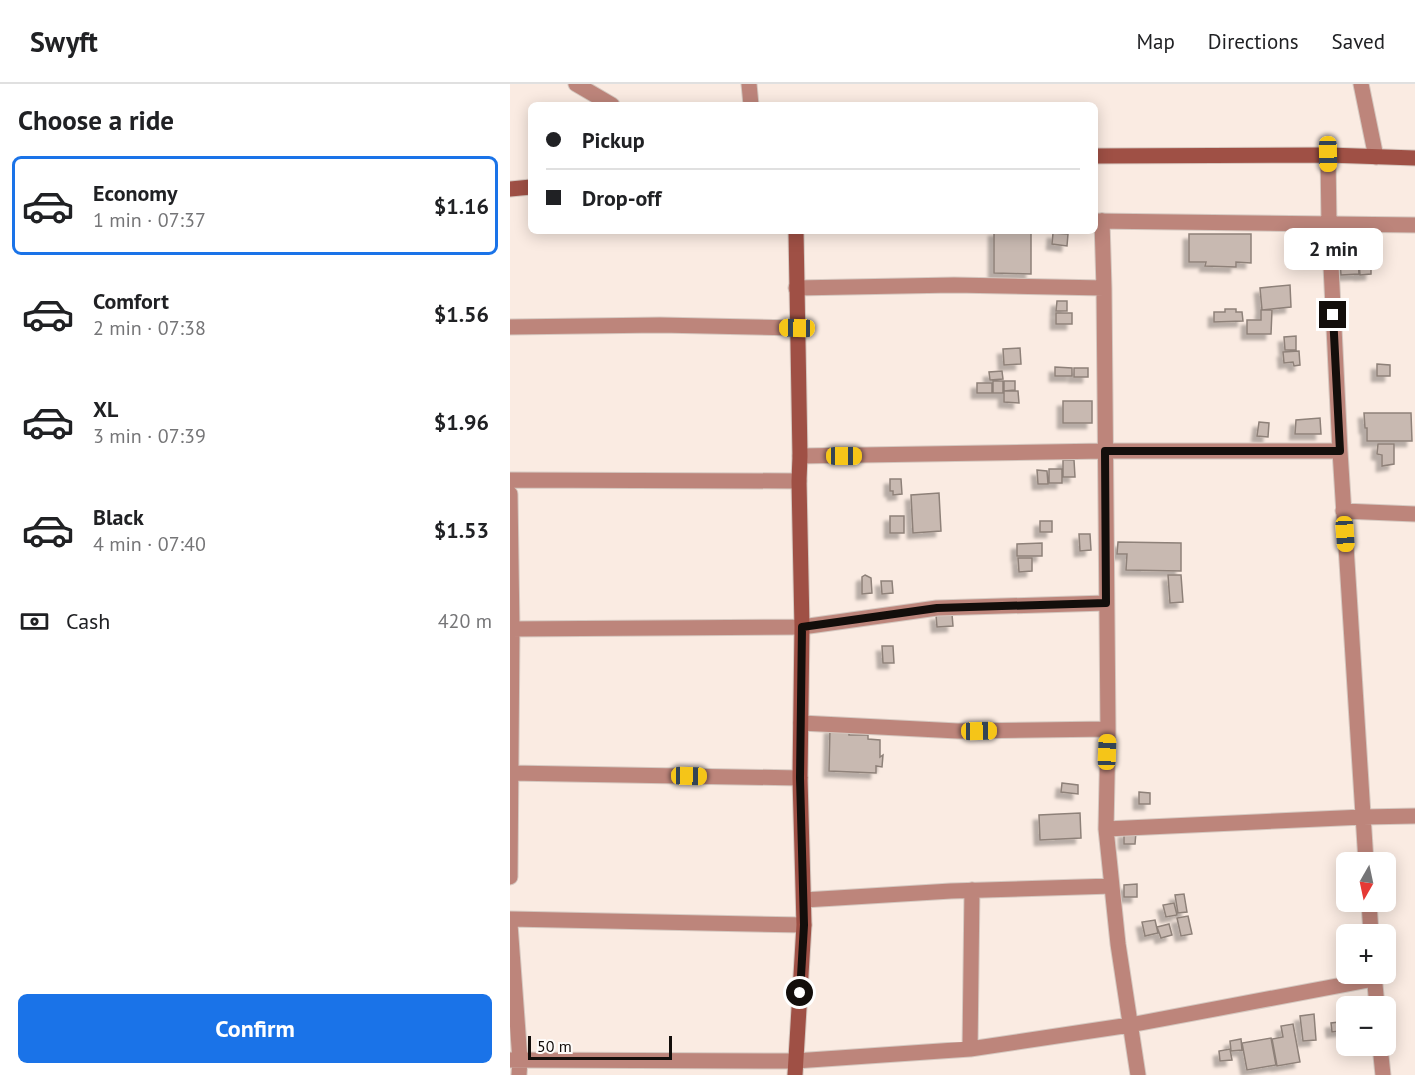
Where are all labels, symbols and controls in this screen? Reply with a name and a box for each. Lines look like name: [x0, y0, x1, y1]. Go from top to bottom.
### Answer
text: Swyft: [30, 23, 98, 60]
text: Map: [1136, 28, 1175, 55]
text: Directions: [1208, 28, 1299, 55]
text: Saved: [1332, 28, 1385, 55]
text: Choose a ride: [18, 103, 174, 137]
text: Pickup: [582, 126, 645, 154]
car: [1319, 136, 1337, 172]
icon: car: [21, 179, 75, 233]
text: Economy: [93, 179, 177, 207]
text: Drop-off: [582, 184, 661, 212]
text: $1.16: [434, 192, 489, 220]
text: 1 min · 07:37: [93, 207, 206, 233]
callout: 2 min: [1284, 228, 1382, 270]
text: 2 min: [1309, 236, 1358, 262]
icon: car: [21, 287, 75, 341]
text: Comfort: [93, 287, 169, 315]
text: $1.56: [434, 300, 489, 328]
route end: [1319, 301, 1346, 328]
text: 2 min · 07:38: [93, 315, 206, 341]
car: [779, 319, 815, 337]
icon: car: [21, 395, 75, 449]
text: XL: [93, 395, 118, 423]
text: $1.96: [434, 408, 489, 436]
text: 3 min · 07:39: [93, 423, 206, 449]
car: [826, 447, 862, 465]
icon: car: [21, 503, 75, 557]
text: Black: [93, 503, 144, 531]
car: [1335, 515, 1355, 553]
text: $1.53: [434, 516, 489, 544]
text: 4 min · 07:40: [93, 531, 206, 557]
icon: cash: [18, 605, 51, 638]
text: Cash: [66, 607, 110, 635]
text: 420 m: [438, 608, 492, 634]
car: [961, 722, 997, 740]
car: [1097, 734, 1117, 770]
car: [671, 767, 707, 785]
north arrow: [1336, 852, 1396, 912]
map controls: [1336, 852, 1396, 1056]
button: +: [1336, 924, 1396, 984]
route start: [786, 979, 813, 1006]
button: Confirm: [18, 994, 492, 1063]
button: −: [1336, 996, 1396, 1056]
scale bar: [528, 1033, 672, 1060]
text: 50 m: [537, 1036, 572, 1056]

